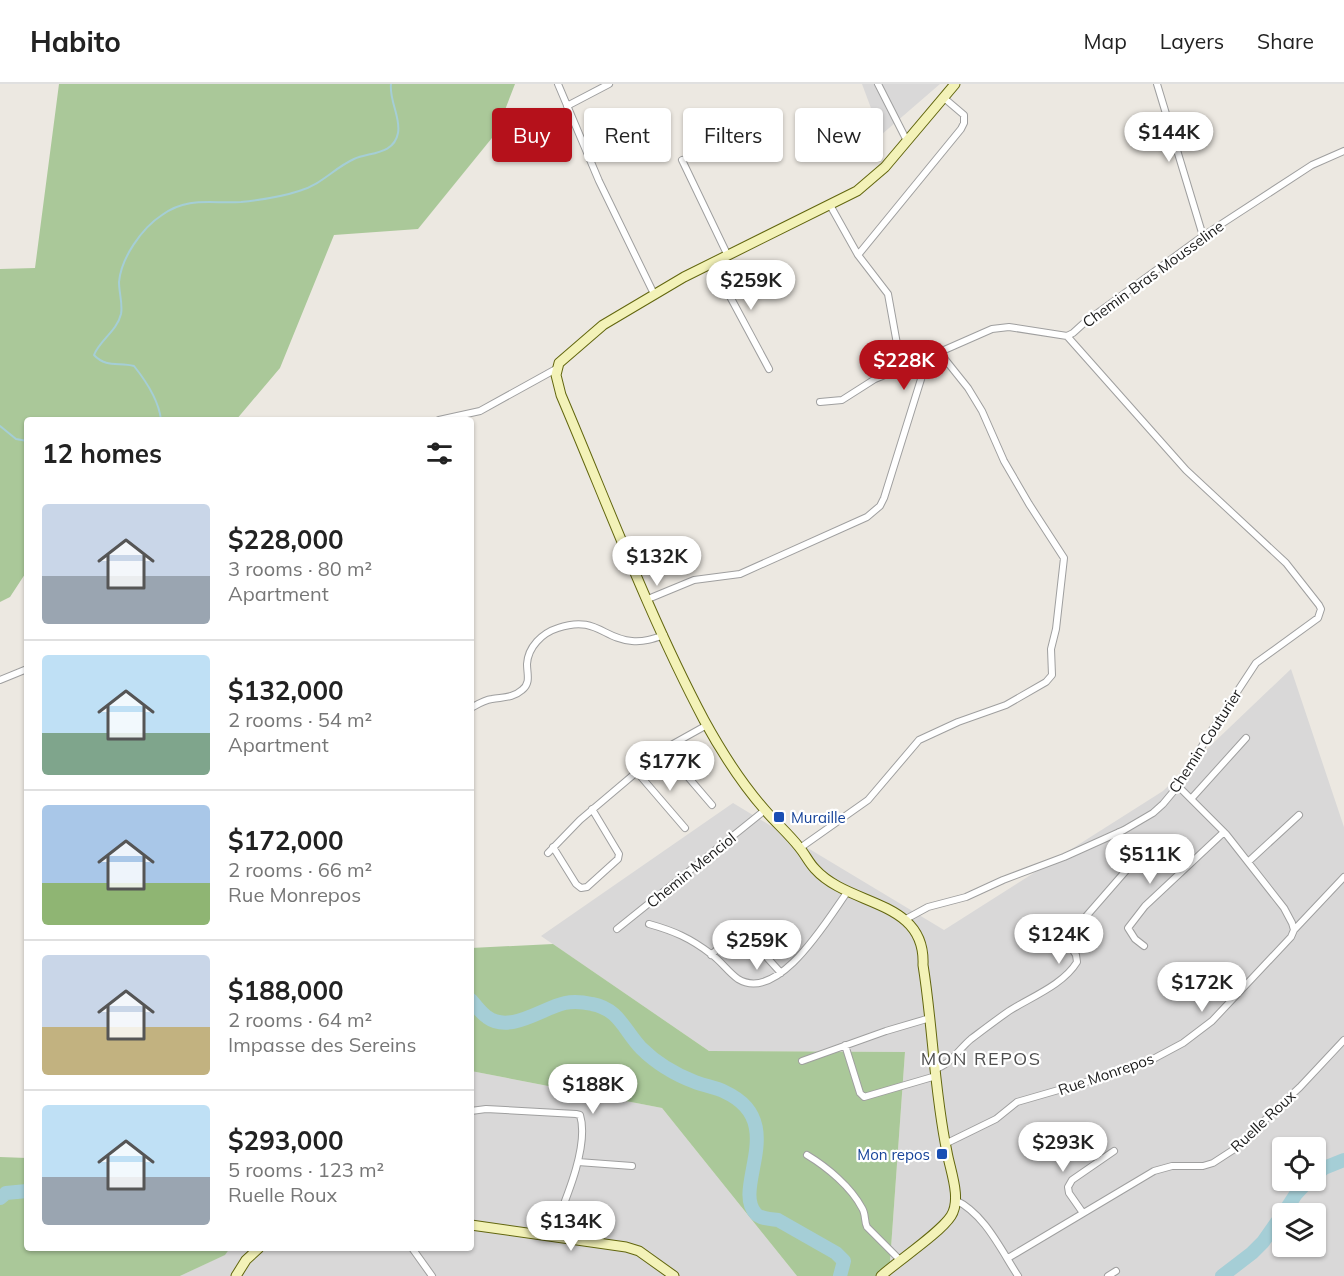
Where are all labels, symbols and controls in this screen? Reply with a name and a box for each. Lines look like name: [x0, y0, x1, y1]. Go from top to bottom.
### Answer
text: Habito: [30, 24, 121, 59]
text: Map: [1084, 28, 1127, 54]
text: Layers: [1160, 28, 1224, 54]
text: Share: [1257, 28, 1314, 54]
chip: Buy: [492, 108, 572, 162]
chip: Rent: [584, 108, 671, 162]
chip: Filters: [683, 108, 783, 162]
chip: New: [795, 108, 883, 162]
pin: $144K: [1127, 112, 1211, 163]
text: $144K: [1138, 119, 1200, 144]
street label: Chemin Bras Mousseline: [1079, 216, 1227, 332]
pin: $259K: [709, 260, 793, 311]
text: $259K: [720, 267, 782, 292]
pin: $228K: [862, 340, 946, 391]
text: $228K: [873, 347, 935, 372]
text: 12 homes: [42, 437, 162, 470]
icon: filters: [423, 437, 456, 470]
text: $228,000: [228, 523, 344, 556]
icon: home: [90, 528, 162, 600]
pin: $132K: [615, 536, 699, 587]
text: $132K: [626, 543, 688, 568]
text: 3 rooms · 80 m²: [228, 556, 372, 581]
text: Apartment: [228, 581, 329, 606]
text: $132,000: [228, 674, 344, 707]
icon: home: [90, 679, 162, 751]
street label: Chemin Couturier: [1164, 685, 1246, 797]
text: 2 rooms · 54 m²: [228, 707, 372, 732]
text: Apartment: [228, 732, 329, 757]
pin: $177K: [628, 741, 712, 792]
text: $177K: [639, 748, 701, 773]
place label: Muraille: [791, 808, 846, 827]
marker: Muraille: [772, 810, 786, 824]
text: $172,000: [228, 824, 344, 857]
street label: Chemin Menciol: [642, 828, 740, 912]
icon: home: [90, 829, 162, 901]
pin: $511K: [1108, 834, 1192, 885]
text: $511K: [1119, 841, 1181, 866]
text: 2 rooms · 66 m²: [228, 857, 372, 882]
text: Rue Monrepos: [228, 882, 361, 907]
pin: $124K: [1017, 914, 1101, 965]
pin: $259K: [715, 920, 799, 971]
text: $124K: [1028, 921, 1090, 946]
text: $259K: [726, 927, 788, 952]
pin: $172K: [1160, 962, 1244, 1013]
text: $172K: [1171, 969, 1233, 994]
text: $188,000: [228, 974, 344, 1007]
icon: home: [90, 979, 162, 1051]
text: 2 rooms · 64 m²: [228, 1007, 372, 1032]
text: Impasse des Sereins: [228, 1032, 416, 1057]
district label: MON REPOS: [921, 1047, 1041, 1070]
street label: Rue Monrepos: [1056, 1049, 1156, 1099]
pin: $188K: [551, 1064, 635, 1115]
text: $188K: [562, 1071, 624, 1096]
street label: Ruelle Roux: [1227, 1086, 1299, 1156]
pin: $293K: [1021, 1122, 1105, 1173]
text: $293,000: [228, 1124, 344, 1157]
icon: home: [90, 1129, 162, 1201]
text: $293K: [1032, 1129, 1094, 1154]
map controls: [1272, 1137, 1326, 1257]
button: locate: [1272, 1137, 1326, 1191]
place label: Mon repos: [857, 1145, 930, 1164]
marker: Mon repos: [935, 1147, 949, 1161]
text: 5 rooms · 123 m²: [228, 1157, 384, 1182]
text: Ruelle Roux: [228, 1182, 337, 1207]
pin: $134K: [529, 1201, 613, 1252]
button: layers: [1272, 1203, 1326, 1257]
text: $134K: [540, 1208, 602, 1233]

